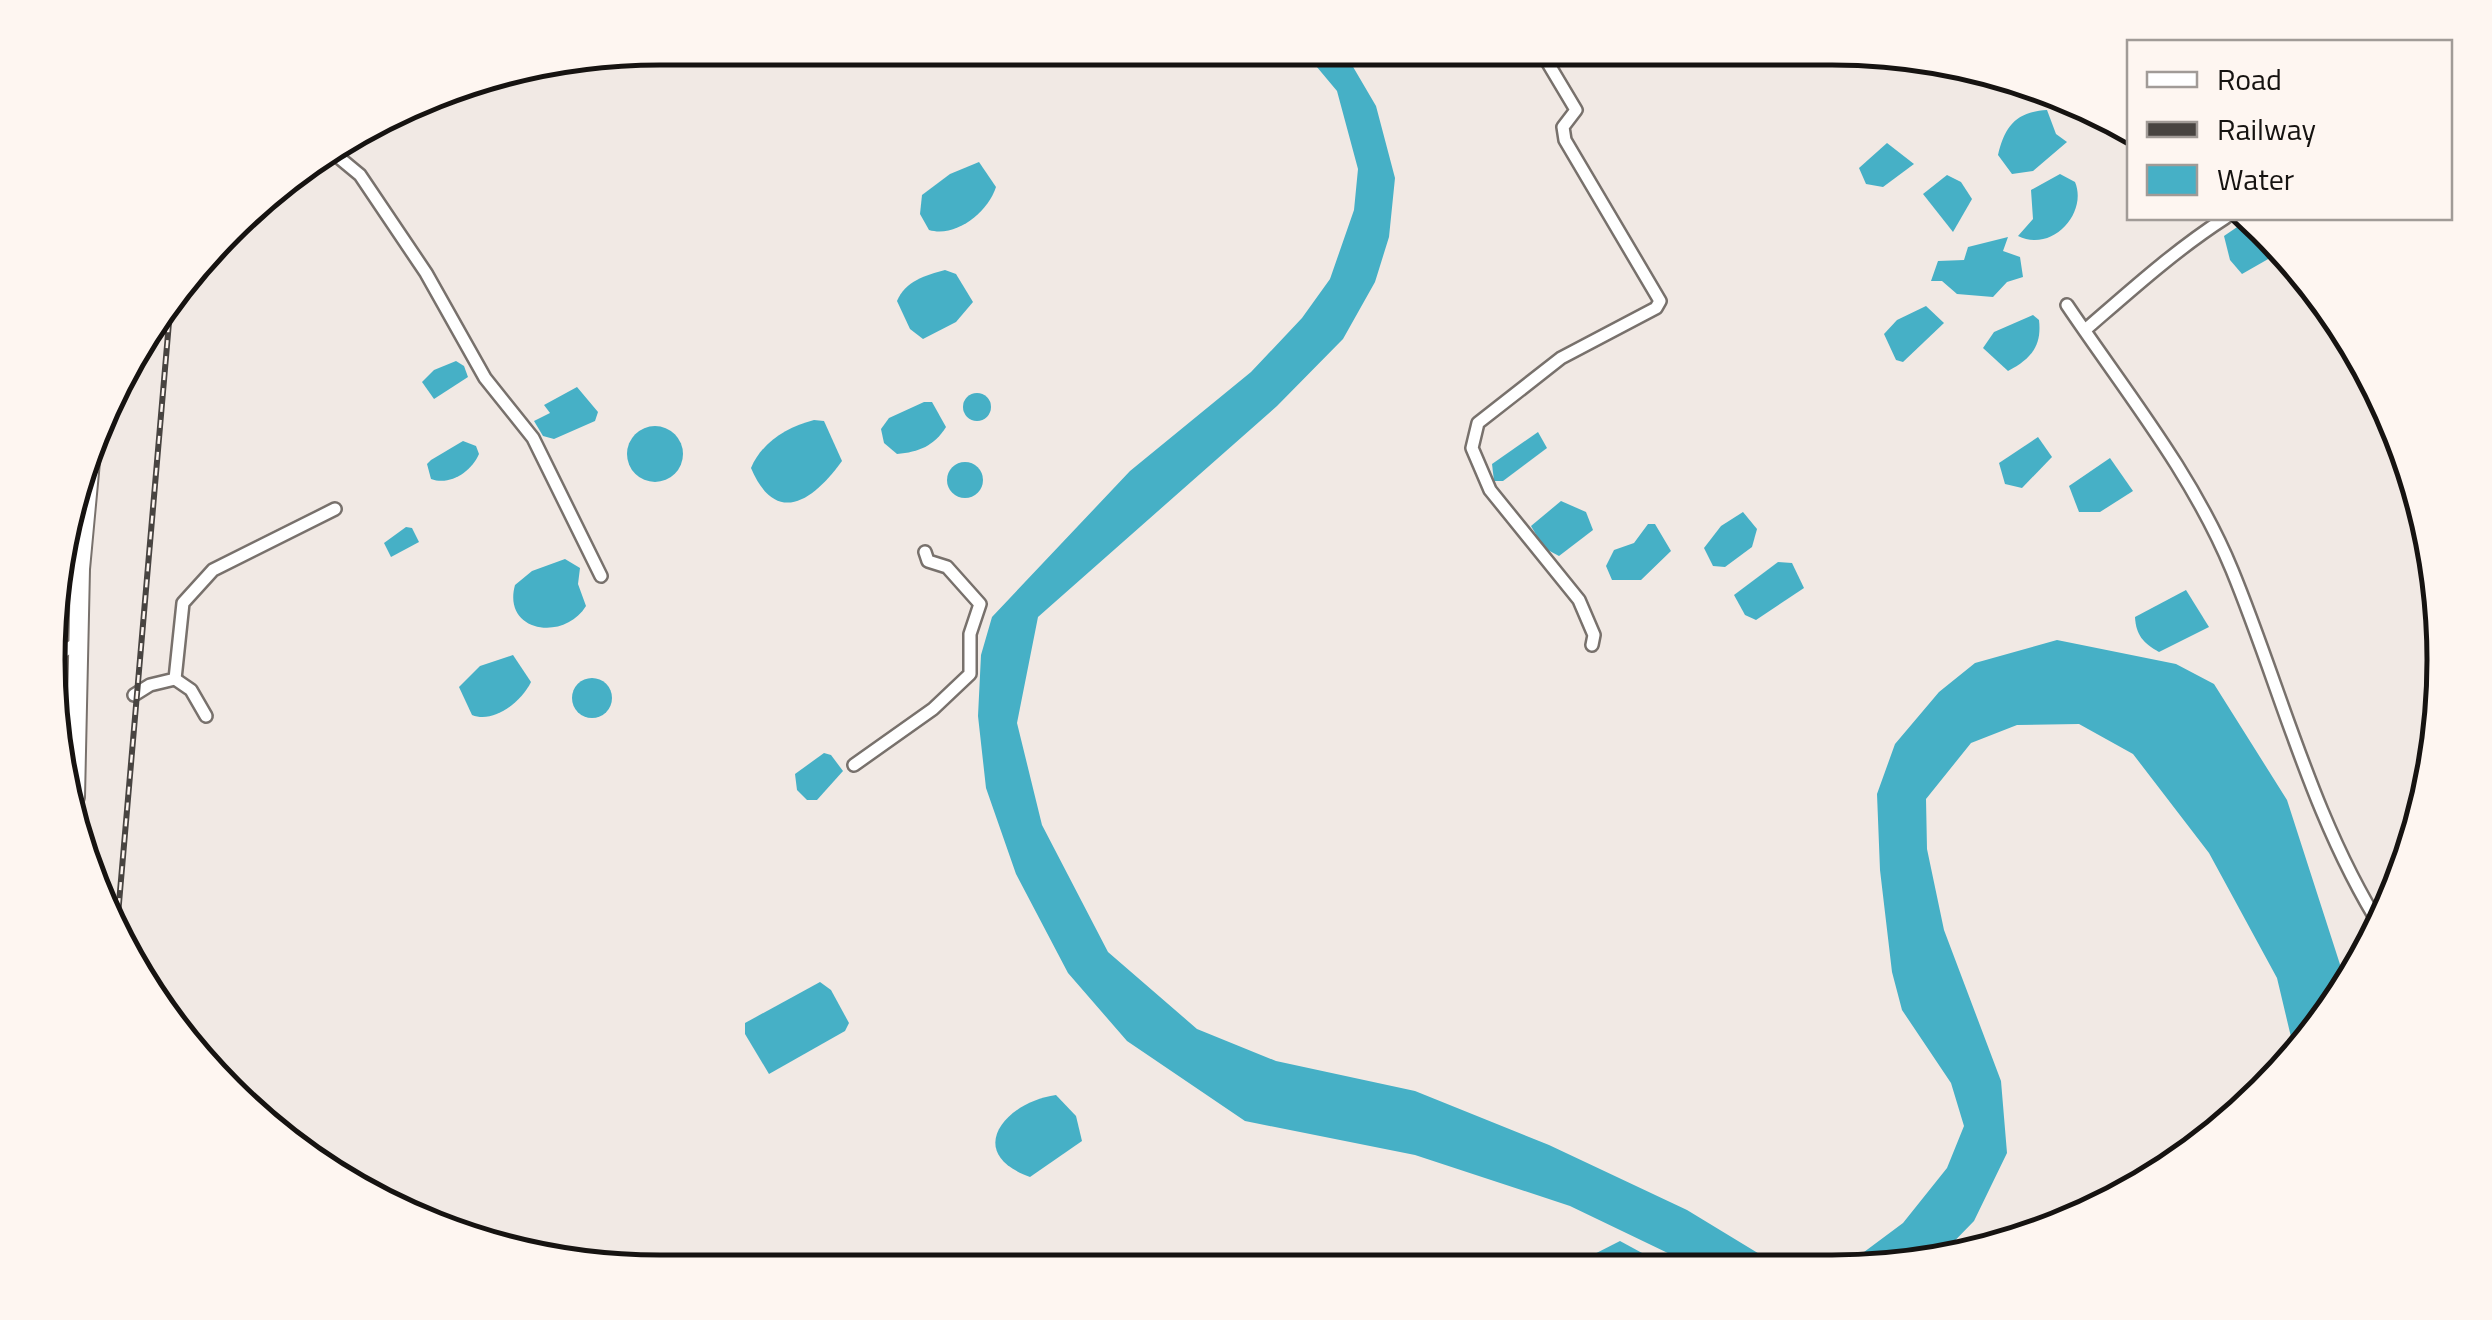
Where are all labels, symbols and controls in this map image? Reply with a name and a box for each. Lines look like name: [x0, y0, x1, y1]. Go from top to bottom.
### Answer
legend: [2127, 40, 2452, 220]
text: Road: [2217, 56, 2282, 102]
text: Railway: [2217, 106, 2316, 152]
text: Water: [2217, 156, 2294, 202]

